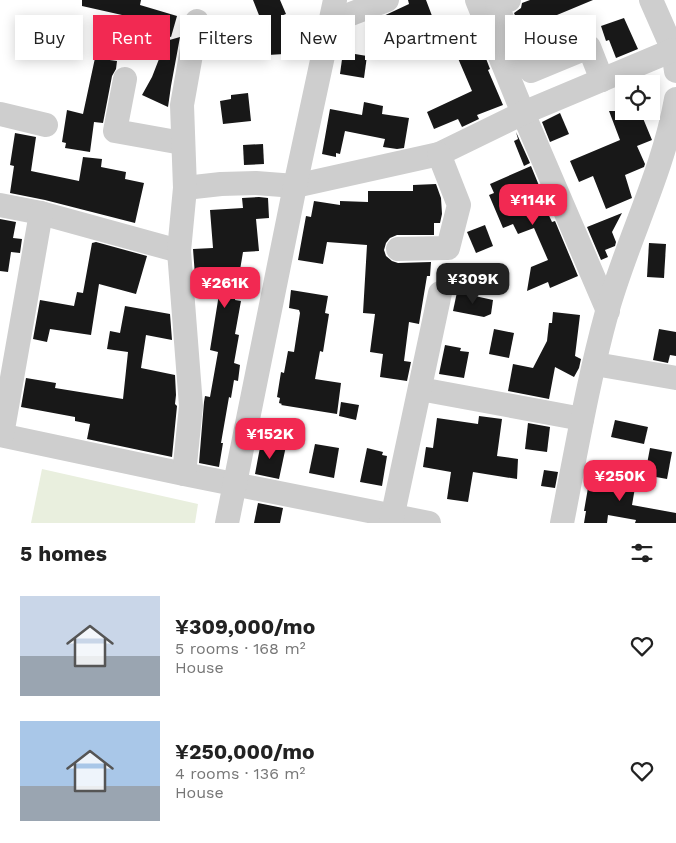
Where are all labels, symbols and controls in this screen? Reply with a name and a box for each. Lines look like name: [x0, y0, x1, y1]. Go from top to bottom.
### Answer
chip: Buy: [15, 15, 83, 60]
chip: Rent: [93, 15, 170, 60]
chip: Filters: [180, 15, 271, 60]
chip: New: [281, 15, 355, 60]
chip: Apartment: [365, 15, 495, 60]
chip: House: [505, 15, 596, 60]
map controls: [615, 75, 660, 120]
button: locate: [615, 75, 660, 120]
pin: ¥114K: [498, 184, 568, 226]
text: ¥114K: [510, 190, 556, 209]
pin: ¥309K: [438, 262, 508, 305]
pin: ¥261K: [190, 266, 260, 309]
text: ¥309K: [447, 269, 499, 288]
text: ¥261K: [201, 273, 249, 292]
pin: ¥152K: [235, 418, 305, 460]
text: ¥152K: [246, 424, 294, 443]
pin: ¥250K: [585, 460, 655, 502]
text: ¥250K: [595, 466, 645, 485]
icon: filters: [628, 539, 656, 567]
text: 5 homes: [20, 541, 107, 566]
text: ¥309,000/mo: [175, 614, 315, 639]
icon: home: [60, 616, 120, 676]
icon: heart: [628, 632, 656, 660]
text: 5 rooms · 168 m²: [175, 639, 306, 658]
text: House: [175, 658, 224, 677]
text: ¥250,000/mo: [175, 739, 315, 764]
icon: home: [60, 741, 120, 801]
icon: heart: [628, 757, 656, 785]
text: 4 rooms · 136 m²: [175, 764, 305, 783]
text: House: [175, 783, 224, 802]

